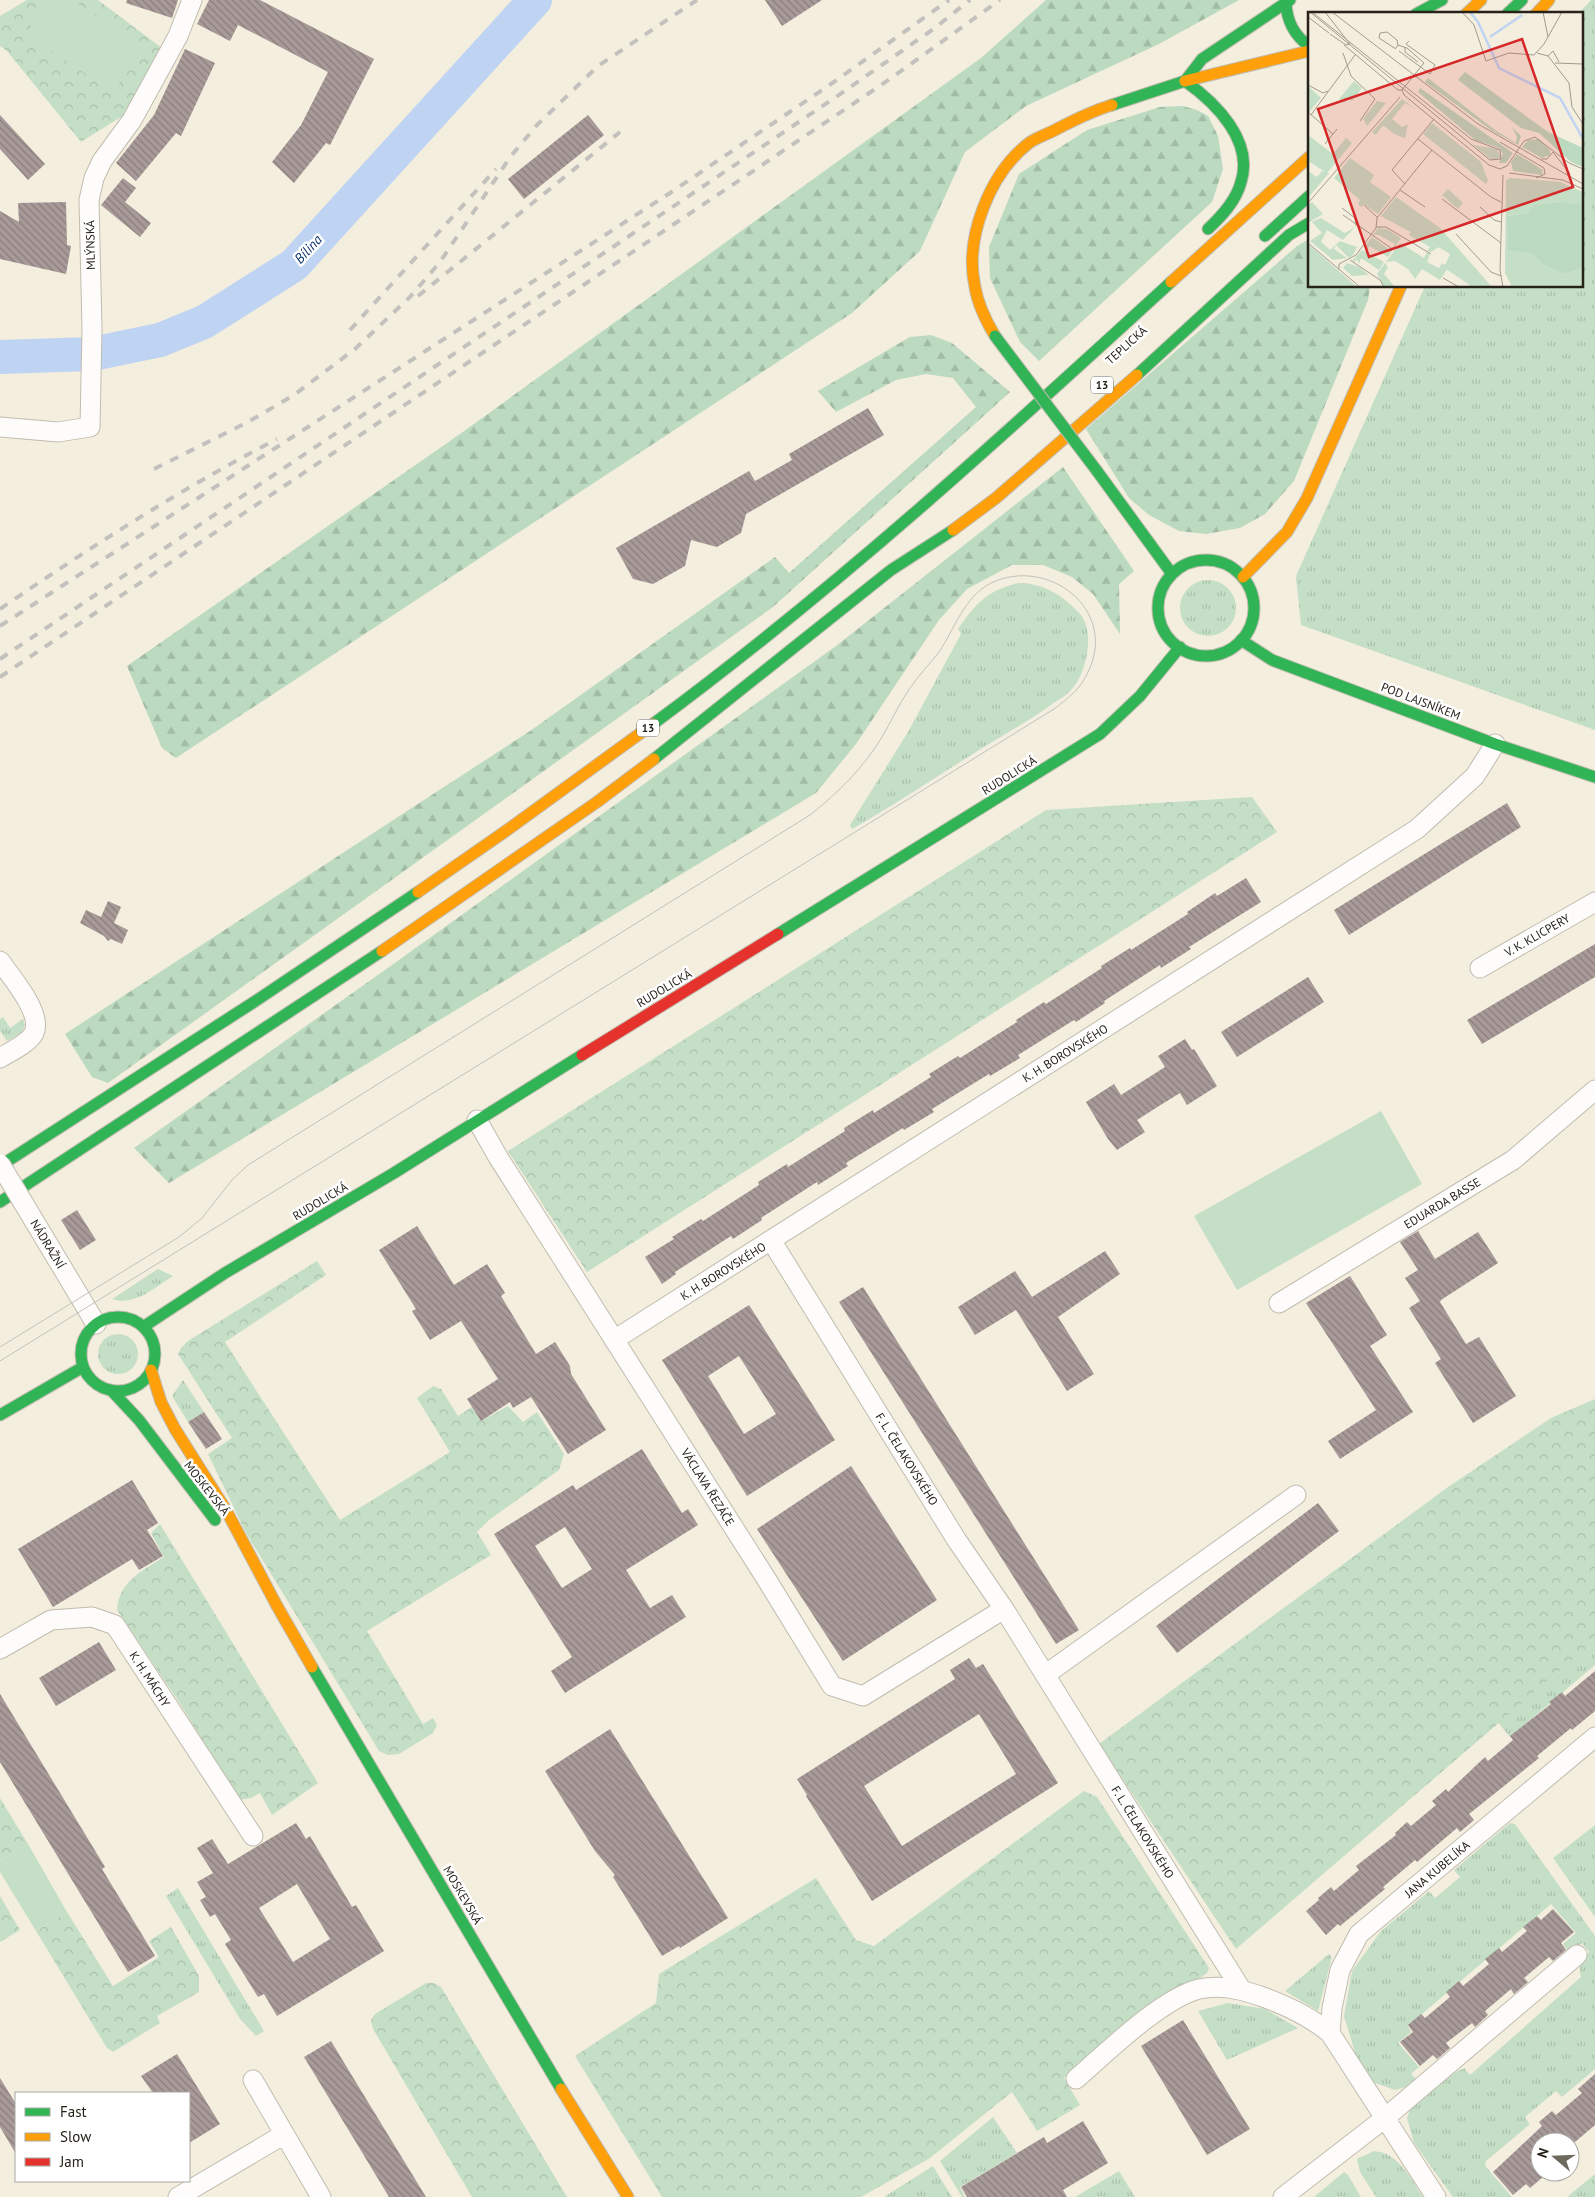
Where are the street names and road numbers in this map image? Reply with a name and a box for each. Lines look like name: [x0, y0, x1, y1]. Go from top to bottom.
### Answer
street label: MLÝNSKÁ: [82, 220, 98, 270]
street label: TEPLICKÁ: [1102, 323, 1150, 367]
road number: 13: [1091, 376, 1113, 394]
street label: POD LAJSNÍKEM: [1379, 679, 1463, 723]
road number: 13: [637, 720, 659, 736]
street label: RUDOLICKÁ: [979, 752, 1039, 798]
street label: V. K. KLICPERY: [1501, 910, 1573, 960]
street label: RUDOLICKÁ: [634, 966, 694, 1010]
street label: K. H. BOROVSKÉHO: [1019, 1021, 1111, 1085]
street label: EDUARDA BASSE: [1401, 1174, 1483, 1232]
street label: RUDOLICKÁ: [290, 1179, 350, 1223]
street label: NÁDRAŽNÍ: [27, 1217, 69, 1272]
street label: K. H. BOROVSKÉHO: [677, 1239, 769, 1303]
street label: F. L. ČELAKOVSKÉHO: [872, 1410, 942, 1508]
street label: VÁCLAVA ŘEZÁČE: [678, 1445, 738, 1529]
street label: MOSKEVSKÁ: [181, 1458, 233, 1518]
street label: K. H. MÁCHY: [127, 1649, 174, 1710]
street label: F. L. ČELAKOVSKÉHO: [1108, 1783, 1178, 1881]
street label: JANA KUBELÍKA: [1401, 1837, 1473, 1901]
street label: MOSKEVSKÁ: [440, 1863, 486, 1927]

